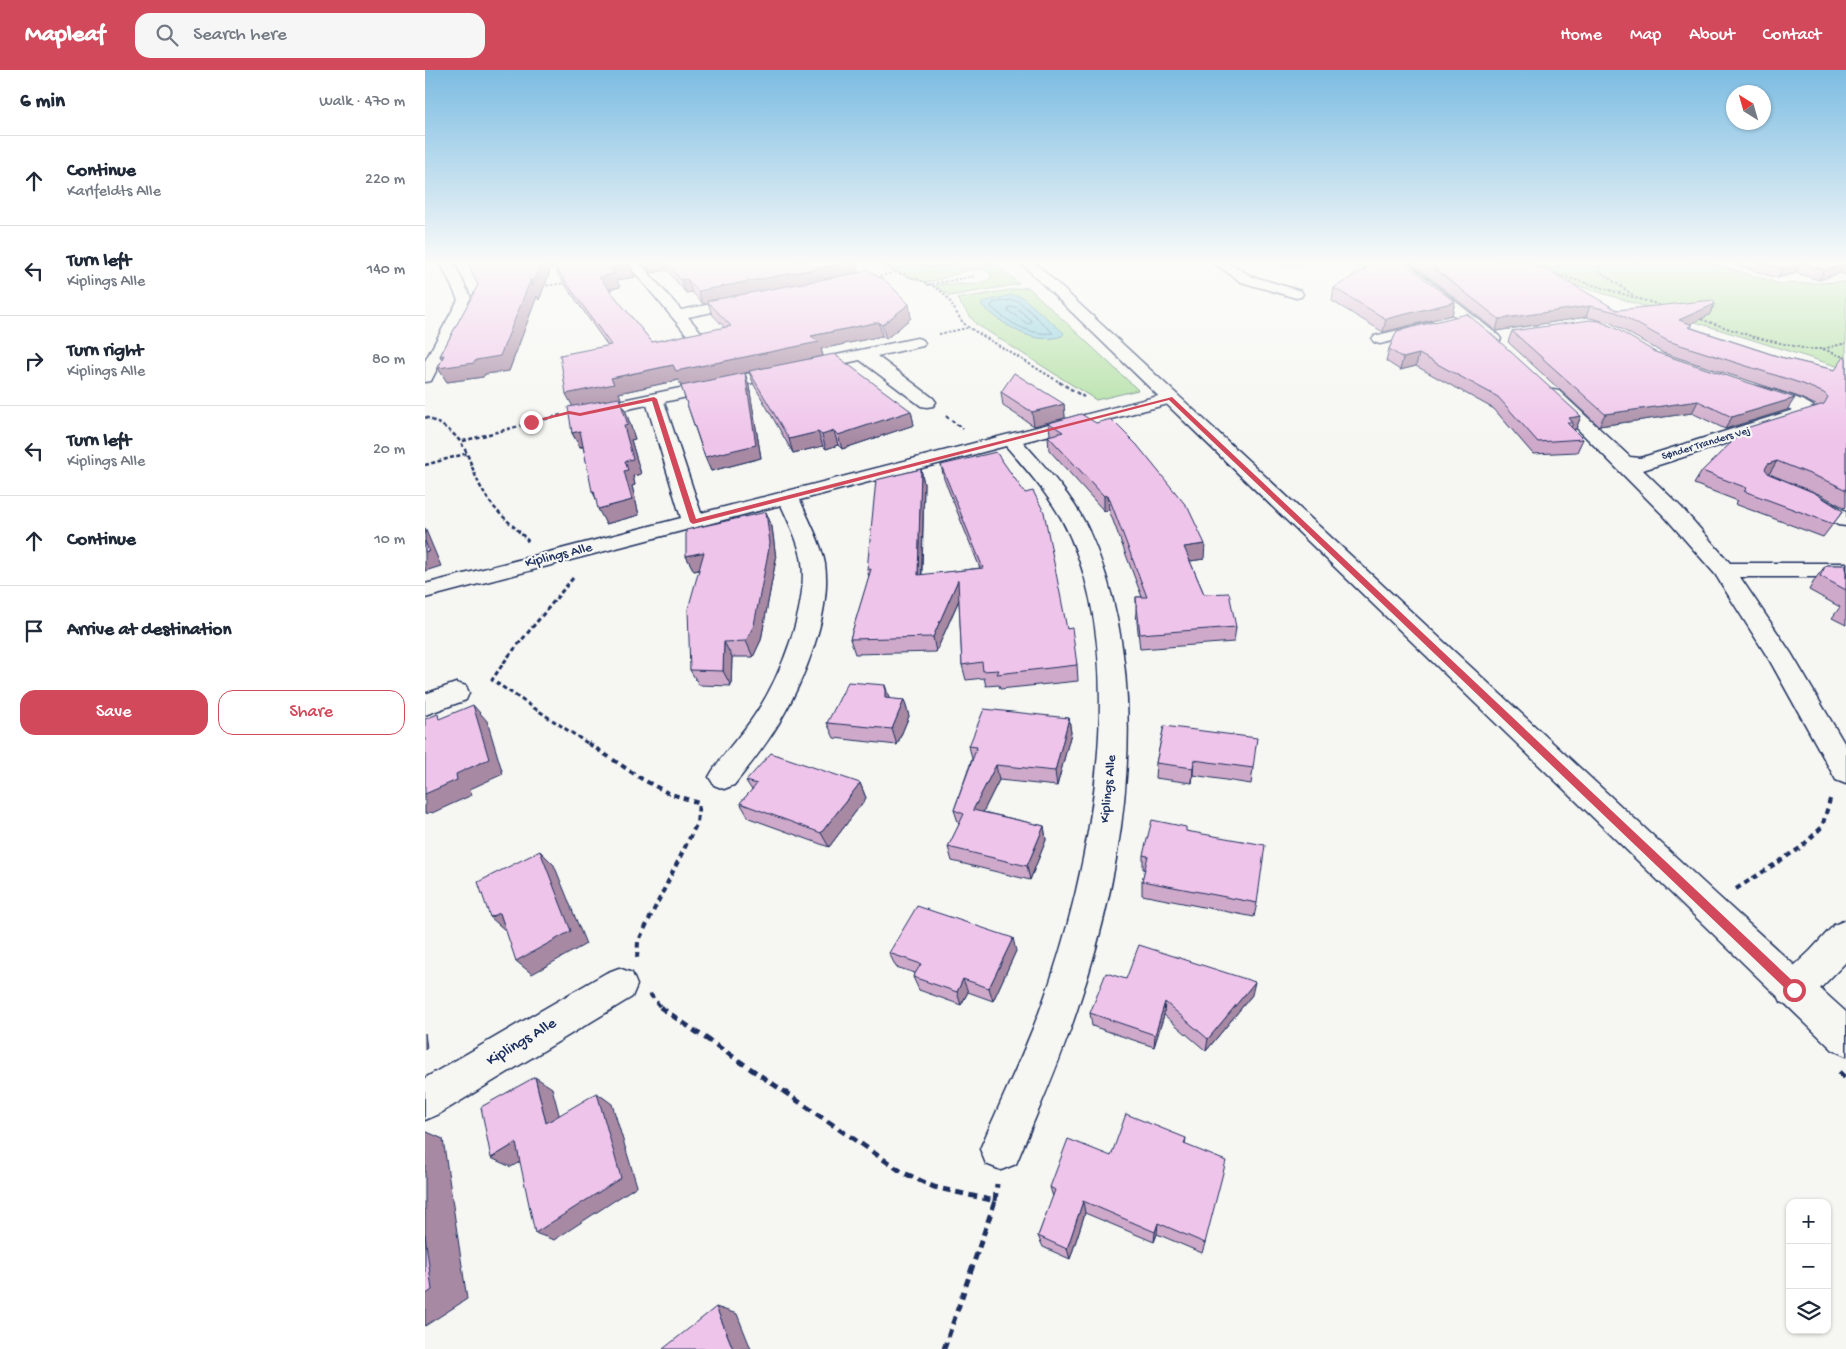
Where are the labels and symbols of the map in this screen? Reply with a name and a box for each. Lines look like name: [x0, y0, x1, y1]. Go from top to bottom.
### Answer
north arrow: [1726, 85, 1771, 130]
route end: [520, 411, 543, 434]
street label: Sønder Tranders Vej: [1660, 425, 1752, 463]
street label: Kiplings Alle: [524, 539, 595, 573]
street label: Kiplings Alle: [1097, 753, 1121, 824]
route start: [1783, 979, 1806, 1002]
street label: Kiplings Alle: [484, 1014, 561, 1071]

